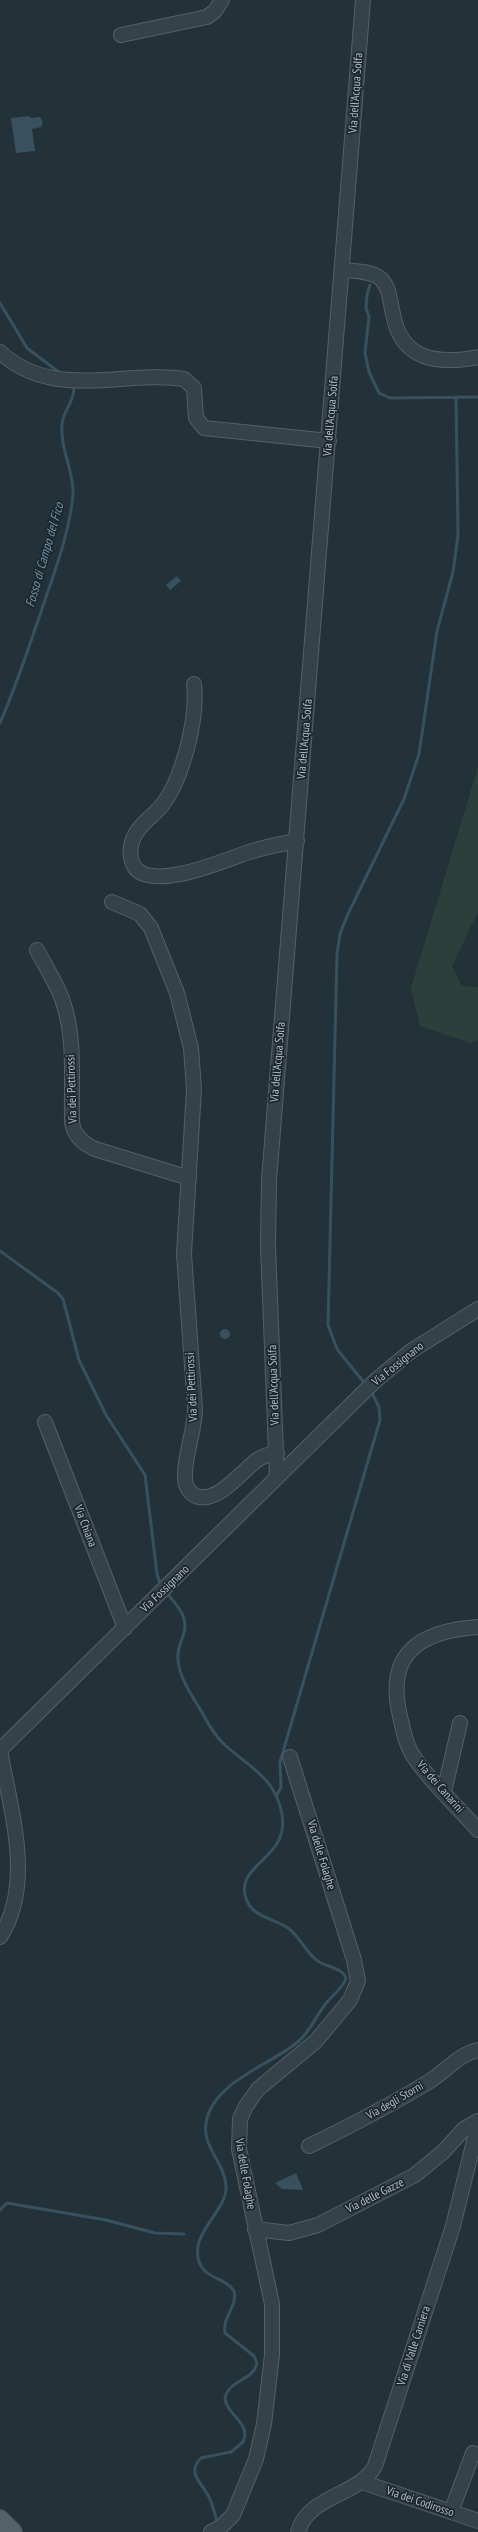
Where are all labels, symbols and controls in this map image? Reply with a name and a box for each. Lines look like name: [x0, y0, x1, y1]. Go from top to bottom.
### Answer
street label: Via dell'Acqua Solfa: [346, 52, 366, 134]
street label: Via dell'Acqua Solfa: [320, 375, 342, 457]
water label: Fosso di Campo del Fico: [23, 501, 67, 609]
street label: Via dell'Acqua Solfa: [294, 698, 316, 780]
street label: Via dell'Acqua Solfa: [267, 1021, 289, 1103]
street label: Via dei Pettirossi: [64, 1054, 80, 1124]
street label: Via Fossignano: [369, 1339, 427, 1389]
street label: Via dell'Acqua Solfa: [265, 1344, 283, 1426]
street label: Via dei Pettirossi: [183, 1352, 201, 1422]
street label: Via Chiana: [70, 1503, 100, 1549]
street label: Via Fossignano: [138, 1562, 192, 1616]
street label: Via dei Canarini: [413, 1758, 467, 1816]
street label: Via delle Folaghe: [304, 1819, 338, 1891]
street label: Via degli Storni: [364, 2079, 426, 2123]
street label: Via delle Folaghe: [232, 2137, 258, 2211]
street label: Via delle Gazze: [344, 2175, 406, 2217]
street label: Via di Valle Carniera: [394, 2304, 434, 2388]
street label: Via dei Codirosso: [384, 2484, 456, 2520]

